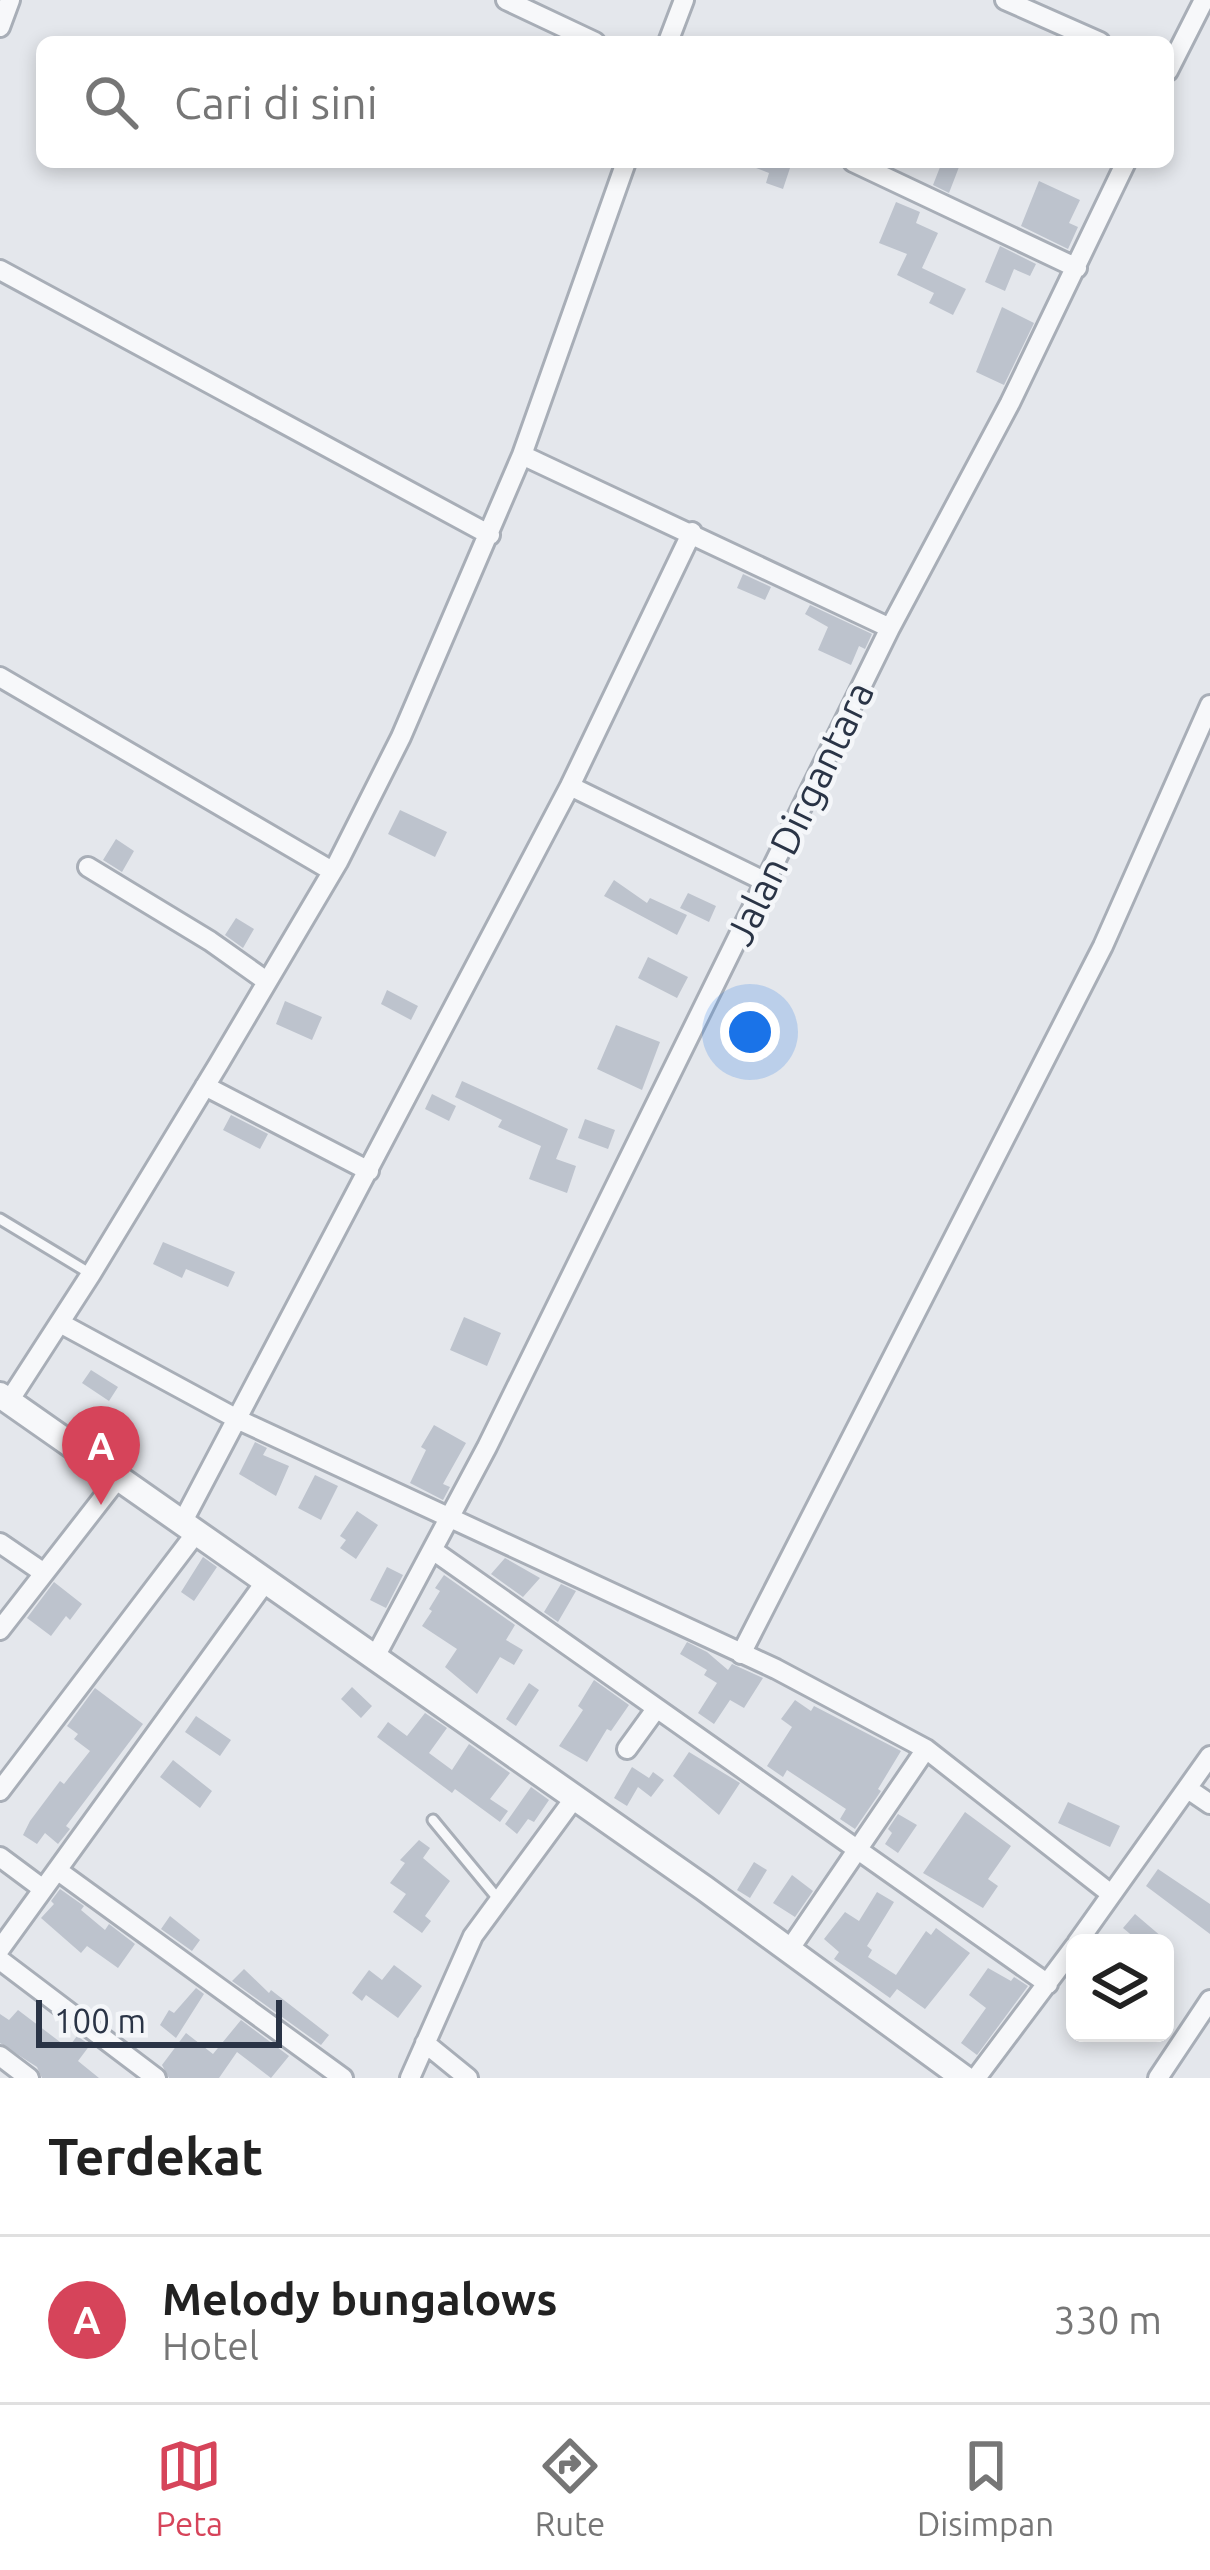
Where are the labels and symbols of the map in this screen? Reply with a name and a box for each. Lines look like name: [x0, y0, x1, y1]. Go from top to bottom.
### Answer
street label: Jalan Dirgantara: [717, 674, 881, 952]
your location: [720, 1002, 780, 1062]
pin: A: [62, 1406, 140, 1505]
scale bar: [36, 1994, 282, 2047]

